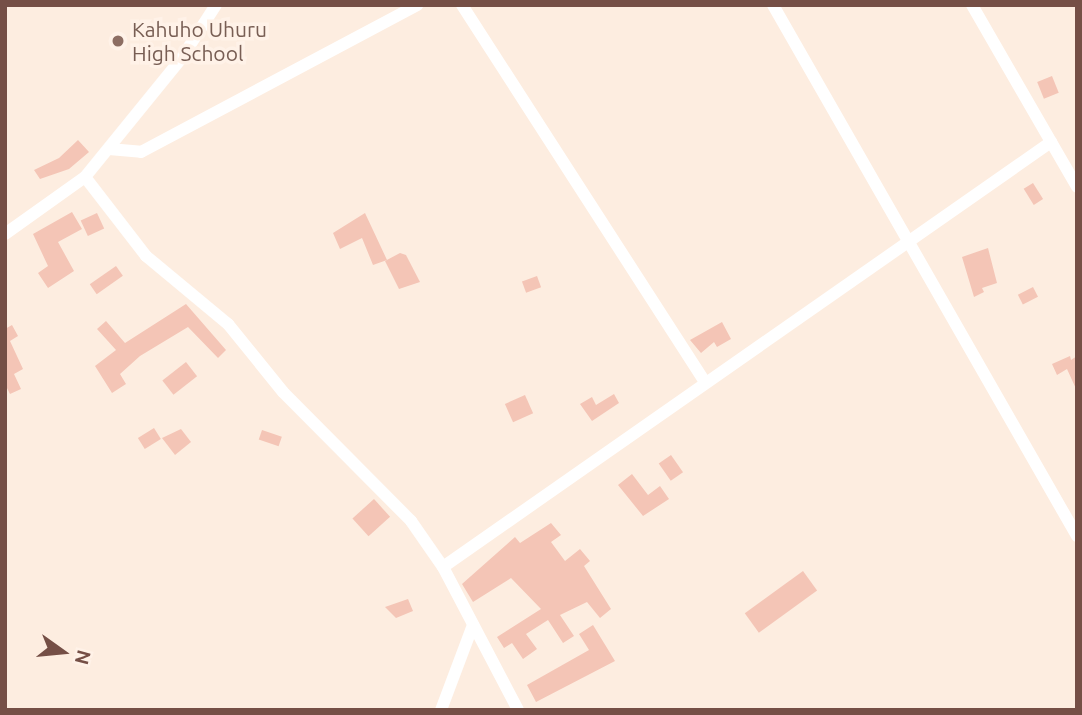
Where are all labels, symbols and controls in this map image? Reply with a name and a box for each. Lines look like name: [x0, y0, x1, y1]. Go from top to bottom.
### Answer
place label: Kahuho Uhuru High School: [132, 16, 267, 66]
marker: Kahuho Uhuru High School: [110, 33, 126, 49]
north arrow: [28, 617, 98, 687]
text: N: [71, 648, 96, 667]

